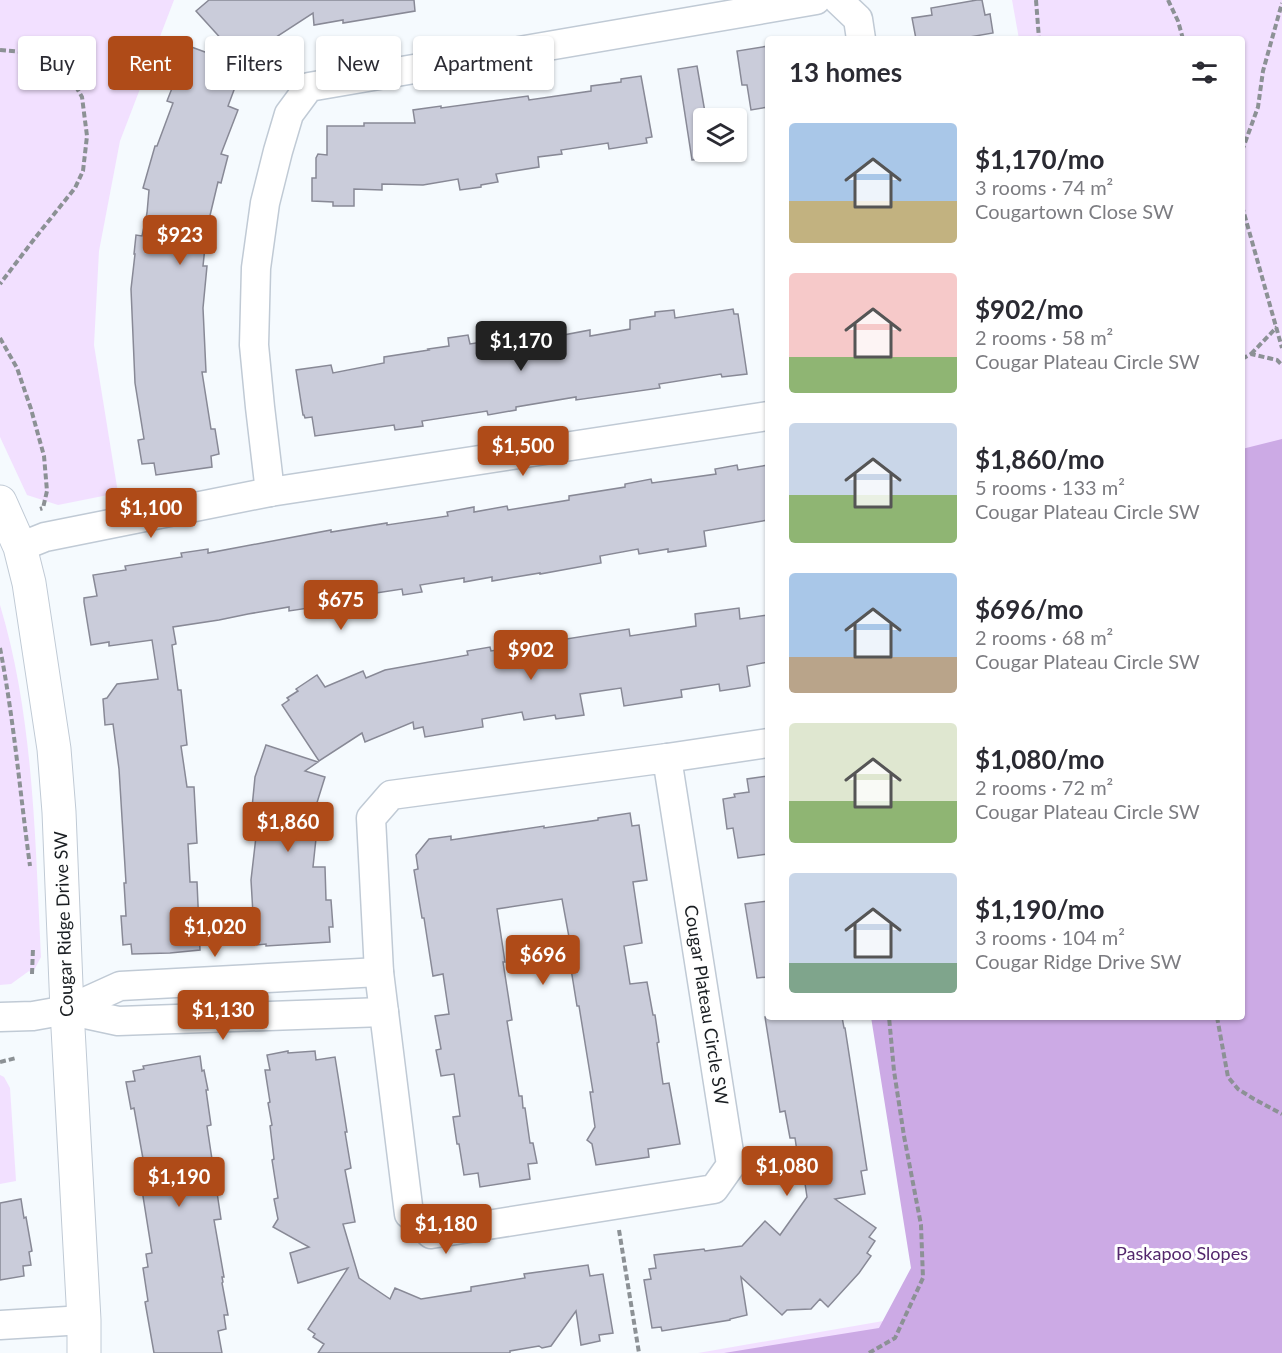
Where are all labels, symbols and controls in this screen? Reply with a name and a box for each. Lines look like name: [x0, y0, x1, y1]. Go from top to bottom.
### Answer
chip: Buy: [18, 36, 96, 90]
chip: Rent: [108, 36, 193, 90]
chip: Filters: [205, 36, 304, 90]
chip: New: [316, 36, 401, 90]
chip: Apartment: [413, 36, 554, 90]
text: 13 homes: [789, 56, 902, 88]
icon: filters: [1188, 56, 1221, 89]
map controls: [693, 108, 747, 162]
button: layers: [693, 108, 747, 162]
text: $1,170/mo: [975, 143, 1105, 175]
icon: home: [837, 147, 909, 219]
text: 3 rooms · 74 m²: [975, 175, 1113, 199]
text: Cougartown Close SW: [975, 199, 1174, 223]
pin: $923: [144, 215, 216, 266]
text: $923: [157, 222, 203, 246]
text: $902/mo: [975, 293, 1083, 325]
icon: home: [837, 297, 909, 369]
pin: $1,170: [472, 321, 570, 372]
text: 2 rooms · 58 m²: [975, 325, 1113, 349]
text: $1,170: [490, 328, 552, 352]
text: Cougar Plateau Circle SW: [975, 349, 1200, 373]
pin: $1,500: [474, 426, 572, 477]
text: $1,500: [492, 433, 554, 457]
text: $1,860/mo: [975, 443, 1105, 475]
icon: home: [837, 447, 909, 519]
text: 5 rooms · 133 m²: [975, 475, 1125, 499]
pin: $1,100: [102, 488, 200, 539]
text: $1,100: [120, 495, 182, 519]
text: Cougar Plateau Circle SW: [975, 499, 1200, 523]
pin: $675: [305, 580, 377, 631]
text: $675: [318, 587, 364, 611]
text: $696/mo: [975, 593, 1083, 625]
icon: home: [837, 597, 909, 669]
text: 2 rooms · 68 m²: [975, 625, 1113, 649]
pin: $902: [495, 630, 567, 681]
text: $902: [508, 637, 554, 661]
text: Cougar Plateau Circle SW: [975, 649, 1200, 673]
text: $1,080/mo: [975, 743, 1105, 775]
icon: home: [837, 747, 909, 819]
text: 2 rooms · 72 m²: [975, 775, 1113, 799]
text: Cougar Plateau Circle SW: [975, 799, 1200, 823]
pin: $1,860: [239, 802, 337, 853]
text: $1,860: [257, 809, 319, 833]
street label: Cougar Ridge Drive SW: [49, 830, 77, 1017]
text: $1,190/mo: [975, 893, 1105, 925]
icon: home: [837, 897, 909, 969]
street label: Cougar Plateau Circle SW: [680, 903, 734, 1107]
pin: $1,020: [166, 907, 264, 958]
text: $1,020: [184, 914, 246, 938]
text: 3 rooms · 104 m²: [975, 925, 1125, 949]
pin: $696: [507, 935, 579, 986]
text: $696: [520, 942, 566, 966]
text: Cougar Ridge Drive SW: [975, 949, 1182, 973]
pin: $1,130: [174, 990, 272, 1041]
text: $1,130: [192, 997, 254, 1021]
pin: $1,080: [738, 1146, 836, 1197]
text: $1,080: [756, 1153, 818, 1177]
pin: $1,190: [130, 1157, 228, 1208]
text: $1,190: [148, 1164, 210, 1188]
pin: $1,180: [397, 1204, 495, 1255]
text: $1,180: [415, 1211, 477, 1235]
park label: Paskapoo Slopes: [1116, 1242, 1248, 1264]

